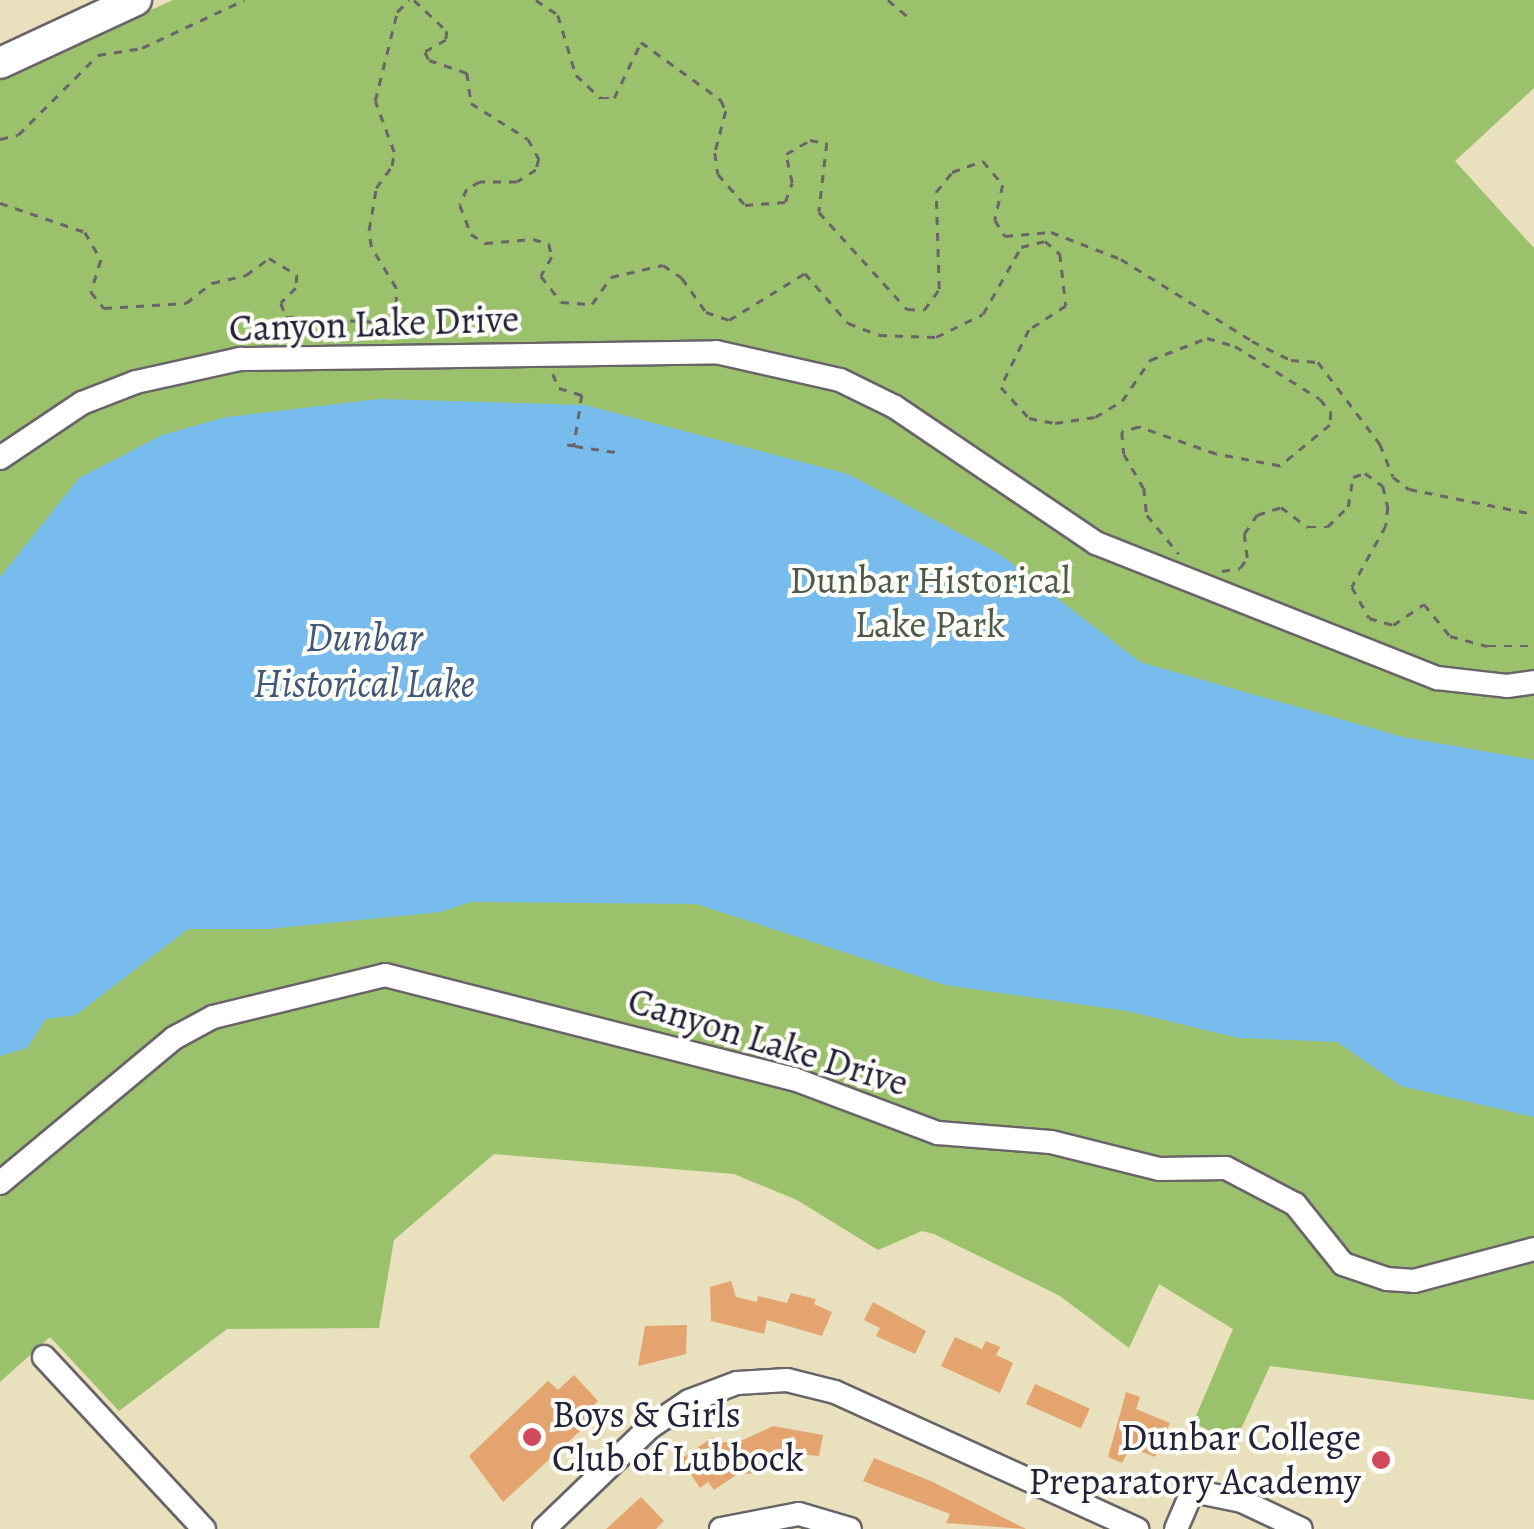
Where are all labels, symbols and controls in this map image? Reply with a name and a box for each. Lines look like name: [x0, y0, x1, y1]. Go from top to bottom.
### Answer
street label: Canyon Lake Drive: [228, 296, 520, 352]
park label: Dunbar Historical Lake Park: [790, 558, 1070, 648]
water label: Dunbar Historical Lake: [253, 614, 475, 708]
street label: Canyon Lake Drive: [623, 978, 913, 1106]
place label: Boys & Girls Club of Lubbock: [552, 1392, 804, 1482]
place label: Dunbar College Preparatory Academy: [1028, 1415, 1361, 1505]
marker: Boys & Girls Club of Lubbock: [521, 1426, 543, 1448]
marker: Dunbar College Preparatory Academy: [1370, 1449, 1392, 1471]

